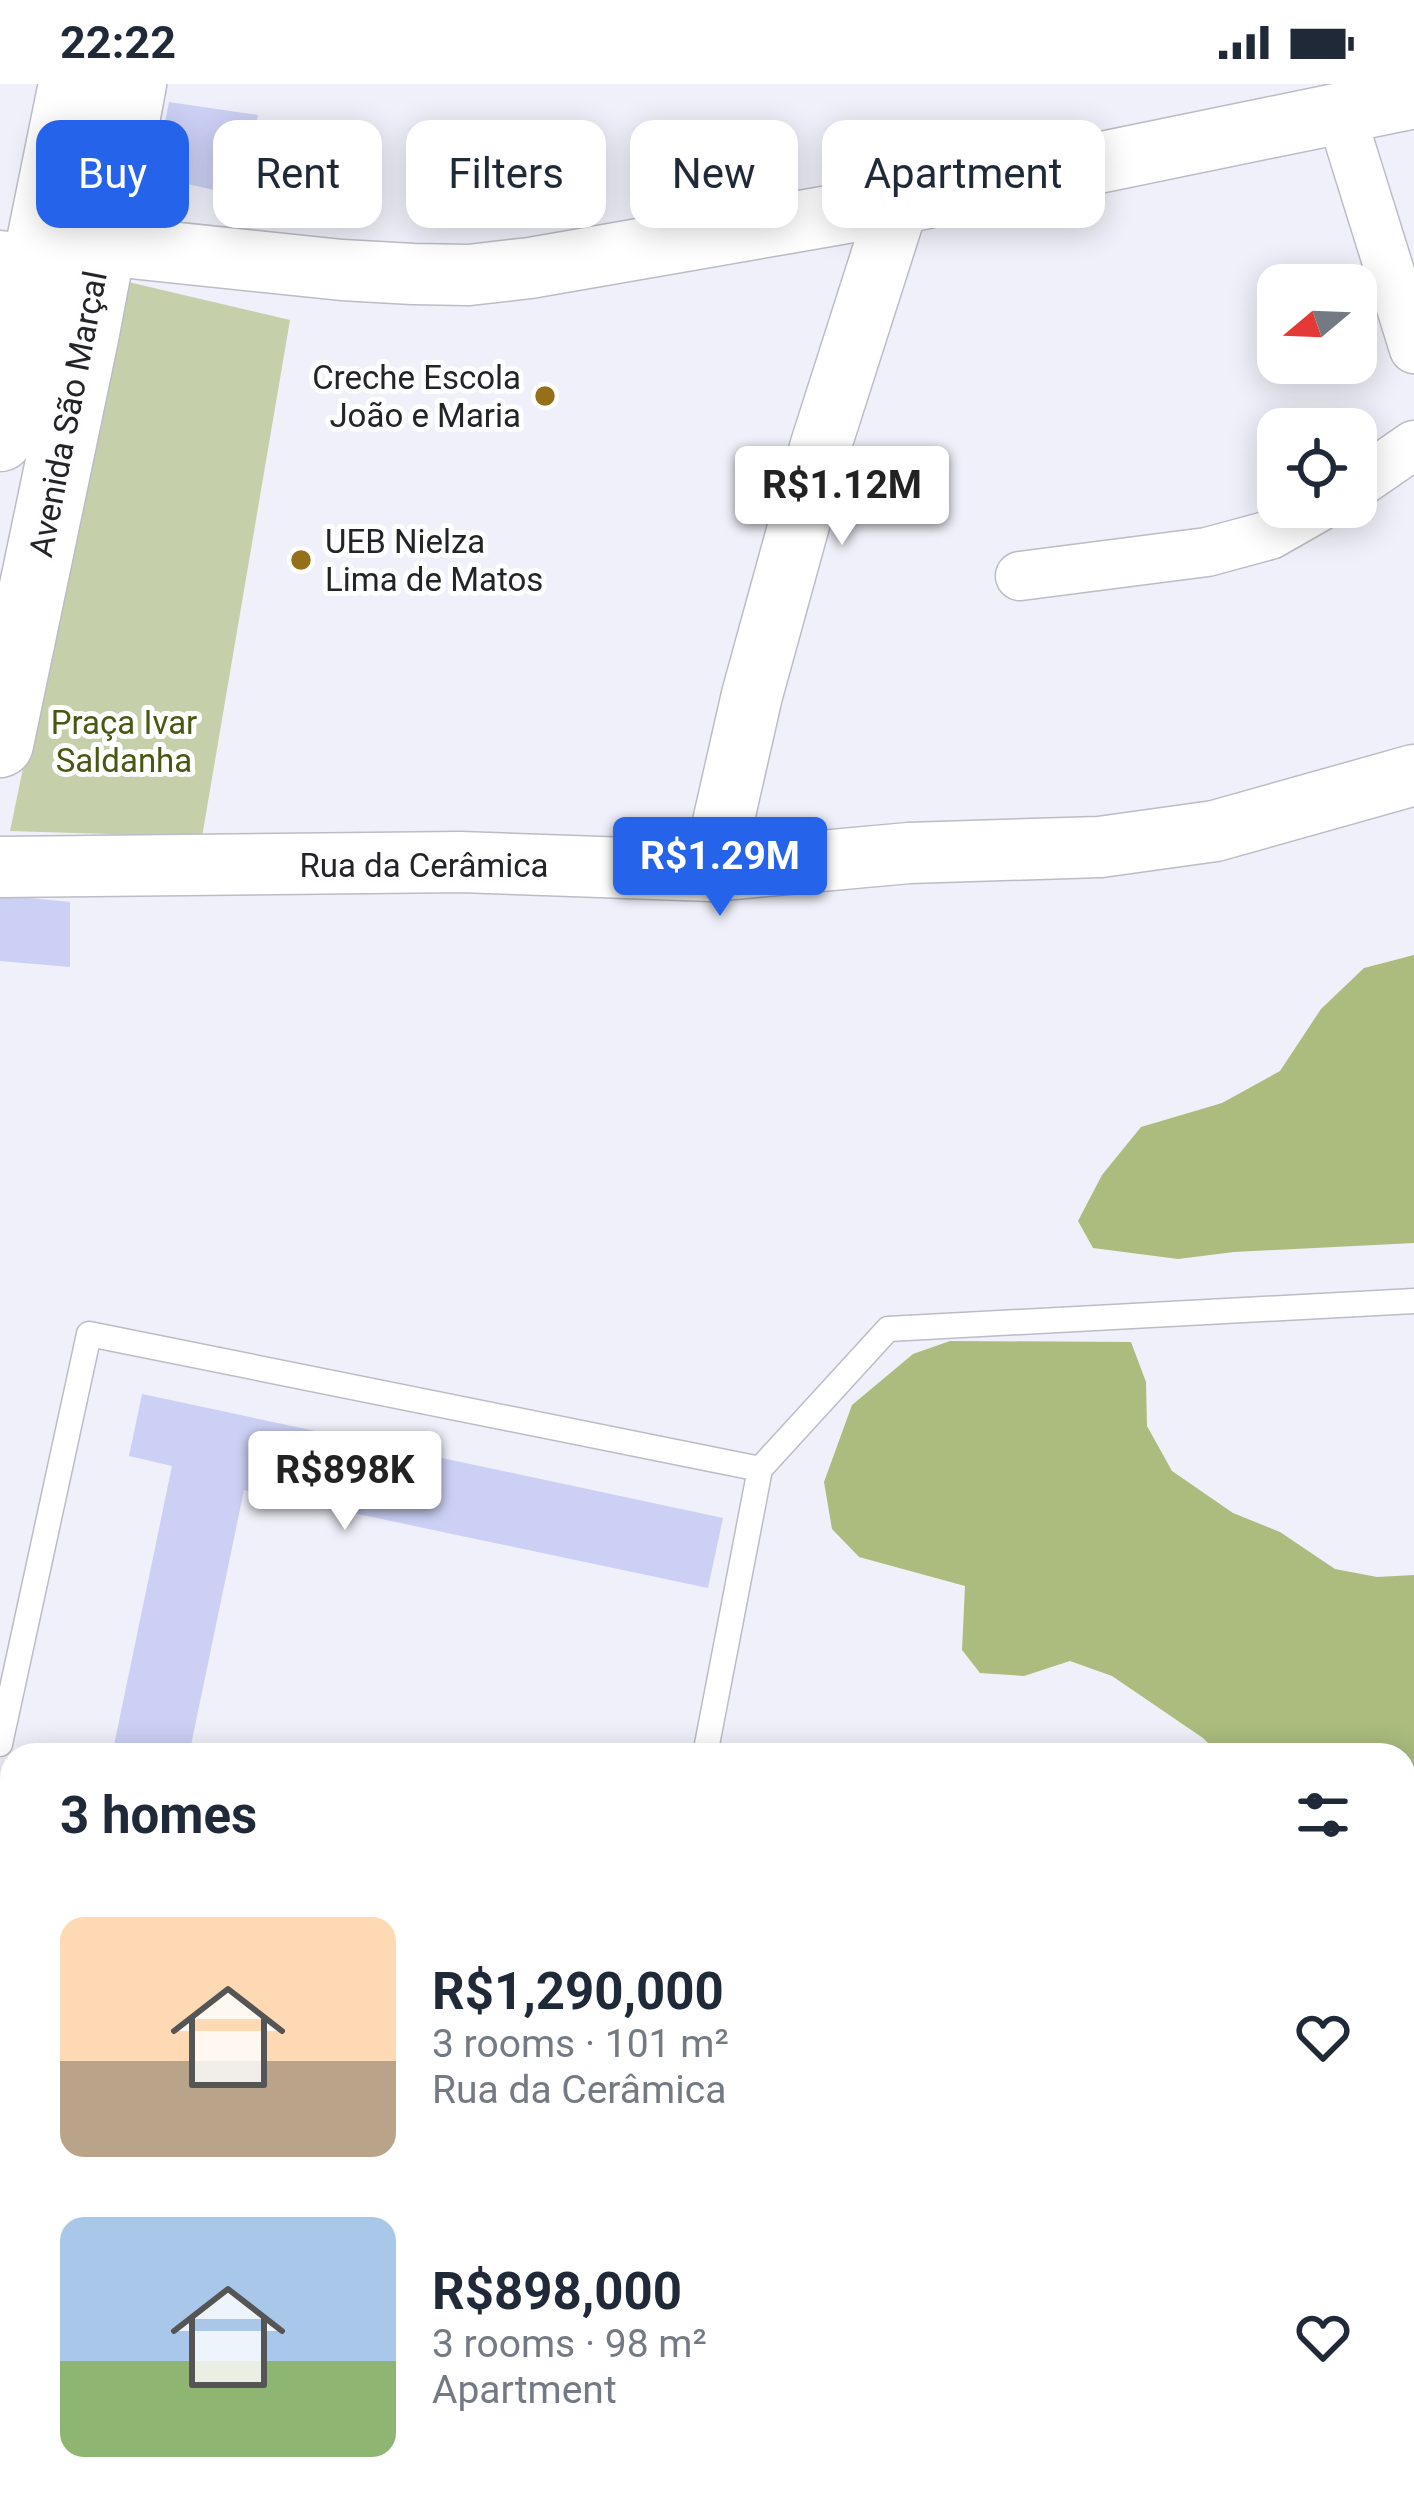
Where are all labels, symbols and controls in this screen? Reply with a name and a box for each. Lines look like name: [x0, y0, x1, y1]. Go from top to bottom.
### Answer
text: 22:22: [60, 16, 176, 69]
chip: Buy: [36, 120, 189, 228]
chip: Rent: [213, 120, 382, 228]
chip: Filters: [406, 120, 606, 228]
chip: New: [630, 120, 798, 228]
chip: Apartment: [822, 120, 1105, 228]
north arrow: [1257, 264, 1377, 384]
map controls: [1257, 264, 1377, 528]
street label: Avenida São Marçal: [21, 268, 115, 560]
place label: Creche Escola João e Maria: [312, 358, 521, 435]
marker: Creche Escola João e Maria: [532, 383, 558, 409]
button: locate: [1257, 408, 1377, 528]
pin: R$1.12M: [731, 446, 953, 548]
text: R$1.12M: [762, 462, 922, 508]
place label: UEB Nielza Lima de Matos: [325, 522, 543, 599]
marker: UEB Nielza Lima de Matos: [288, 547, 314, 573]
park label: Praça Ivar Saldanha: [51, 703, 197, 780]
pin: R$1.29M: [609, 817, 831, 919]
text: R$1.29M: [640, 833, 800, 879]
street label: Rua da Cerâmica: [299, 846, 549, 885]
pin: R$898K: [247, 1431, 443, 1533]
text: R$898K: [275, 1447, 415, 1493]
icon: filters: [1290, 1782, 1356, 1848]
text: 3 homes: [60, 1786, 257, 1845]
text: R$1,290,000: [432, 1962, 724, 2021]
icon: home: [156, 1965, 300, 2109]
icon: heart: [1290, 2004, 1356, 2070]
text: 3 rooms · 101 m²: [432, 2021, 729, 2067]
text: Rua da Cerâmica: [432, 2067, 726, 2113]
text: R$898,000: [432, 2262, 682, 2321]
icon: home: [156, 2265, 300, 2409]
icon: heart: [1290, 2304, 1356, 2370]
text: 3 rooms · 98 m²: [432, 2321, 707, 2367]
text: Apartment: [432, 2367, 617, 2413]

